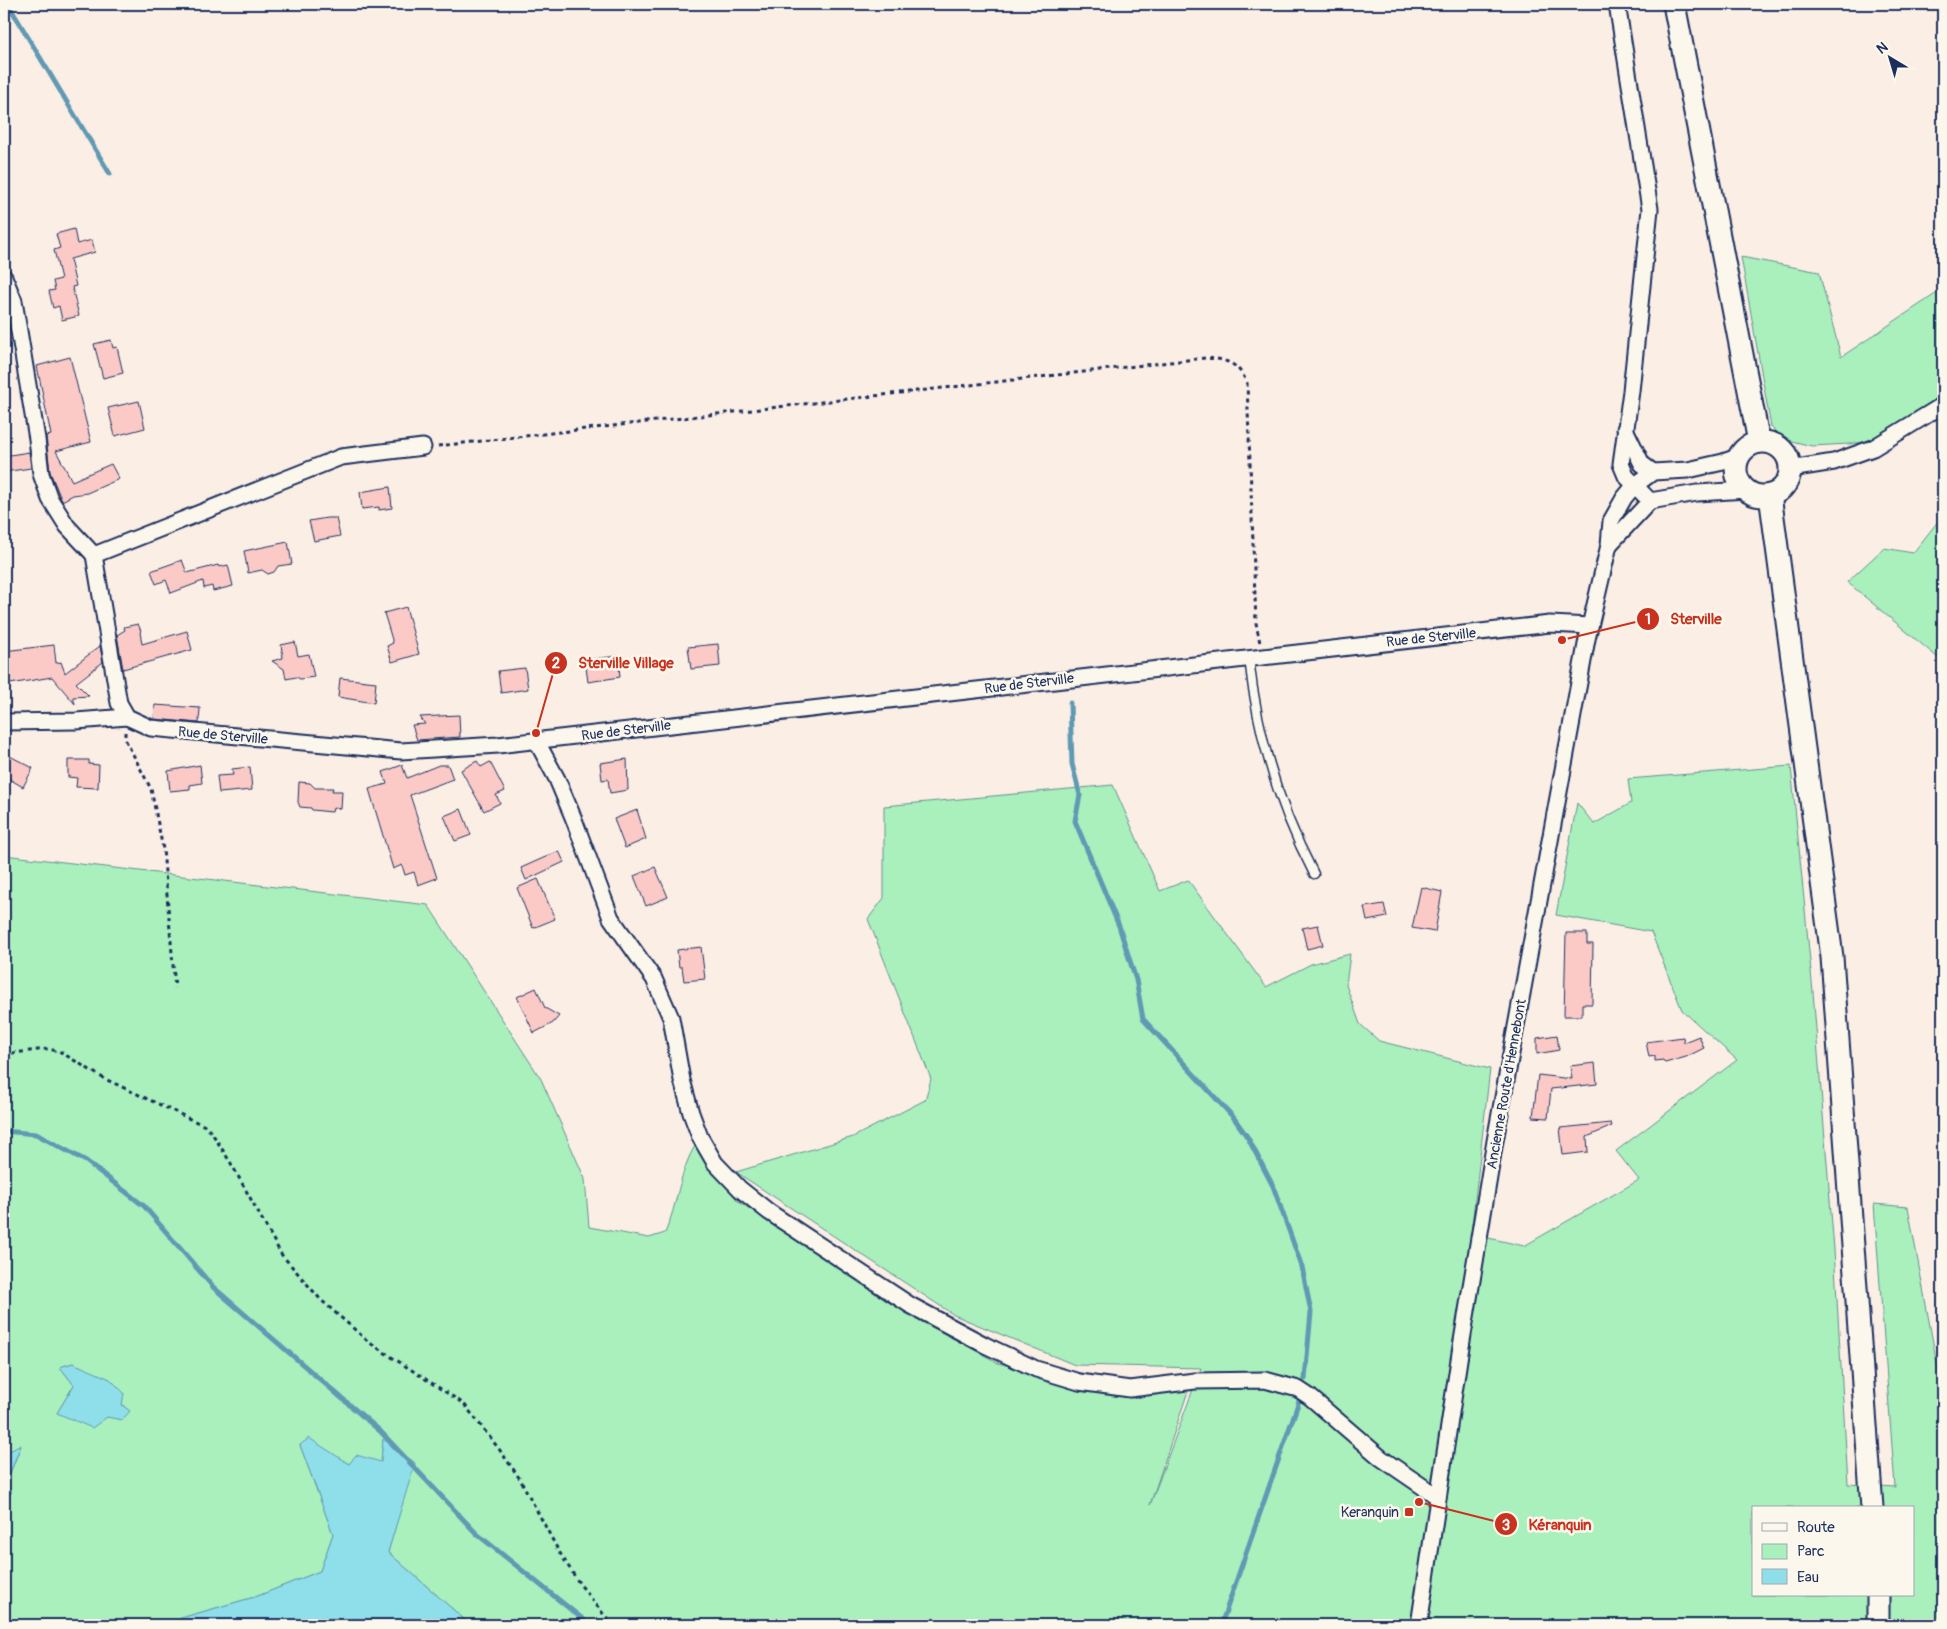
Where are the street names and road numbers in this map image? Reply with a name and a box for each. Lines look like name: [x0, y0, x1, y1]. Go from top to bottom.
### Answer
street label: Rue de Sterville: [1385, 624, 1477, 651]
street label: Rue de Sterville: [983, 670, 1075, 697]
street label: Rue de Sterville: [580, 717, 672, 744]
street label: Rue de Sterville: [177, 723, 269, 748]
street label: Ancienne Route d'Hennebont: [1483, 997, 1530, 1170]

